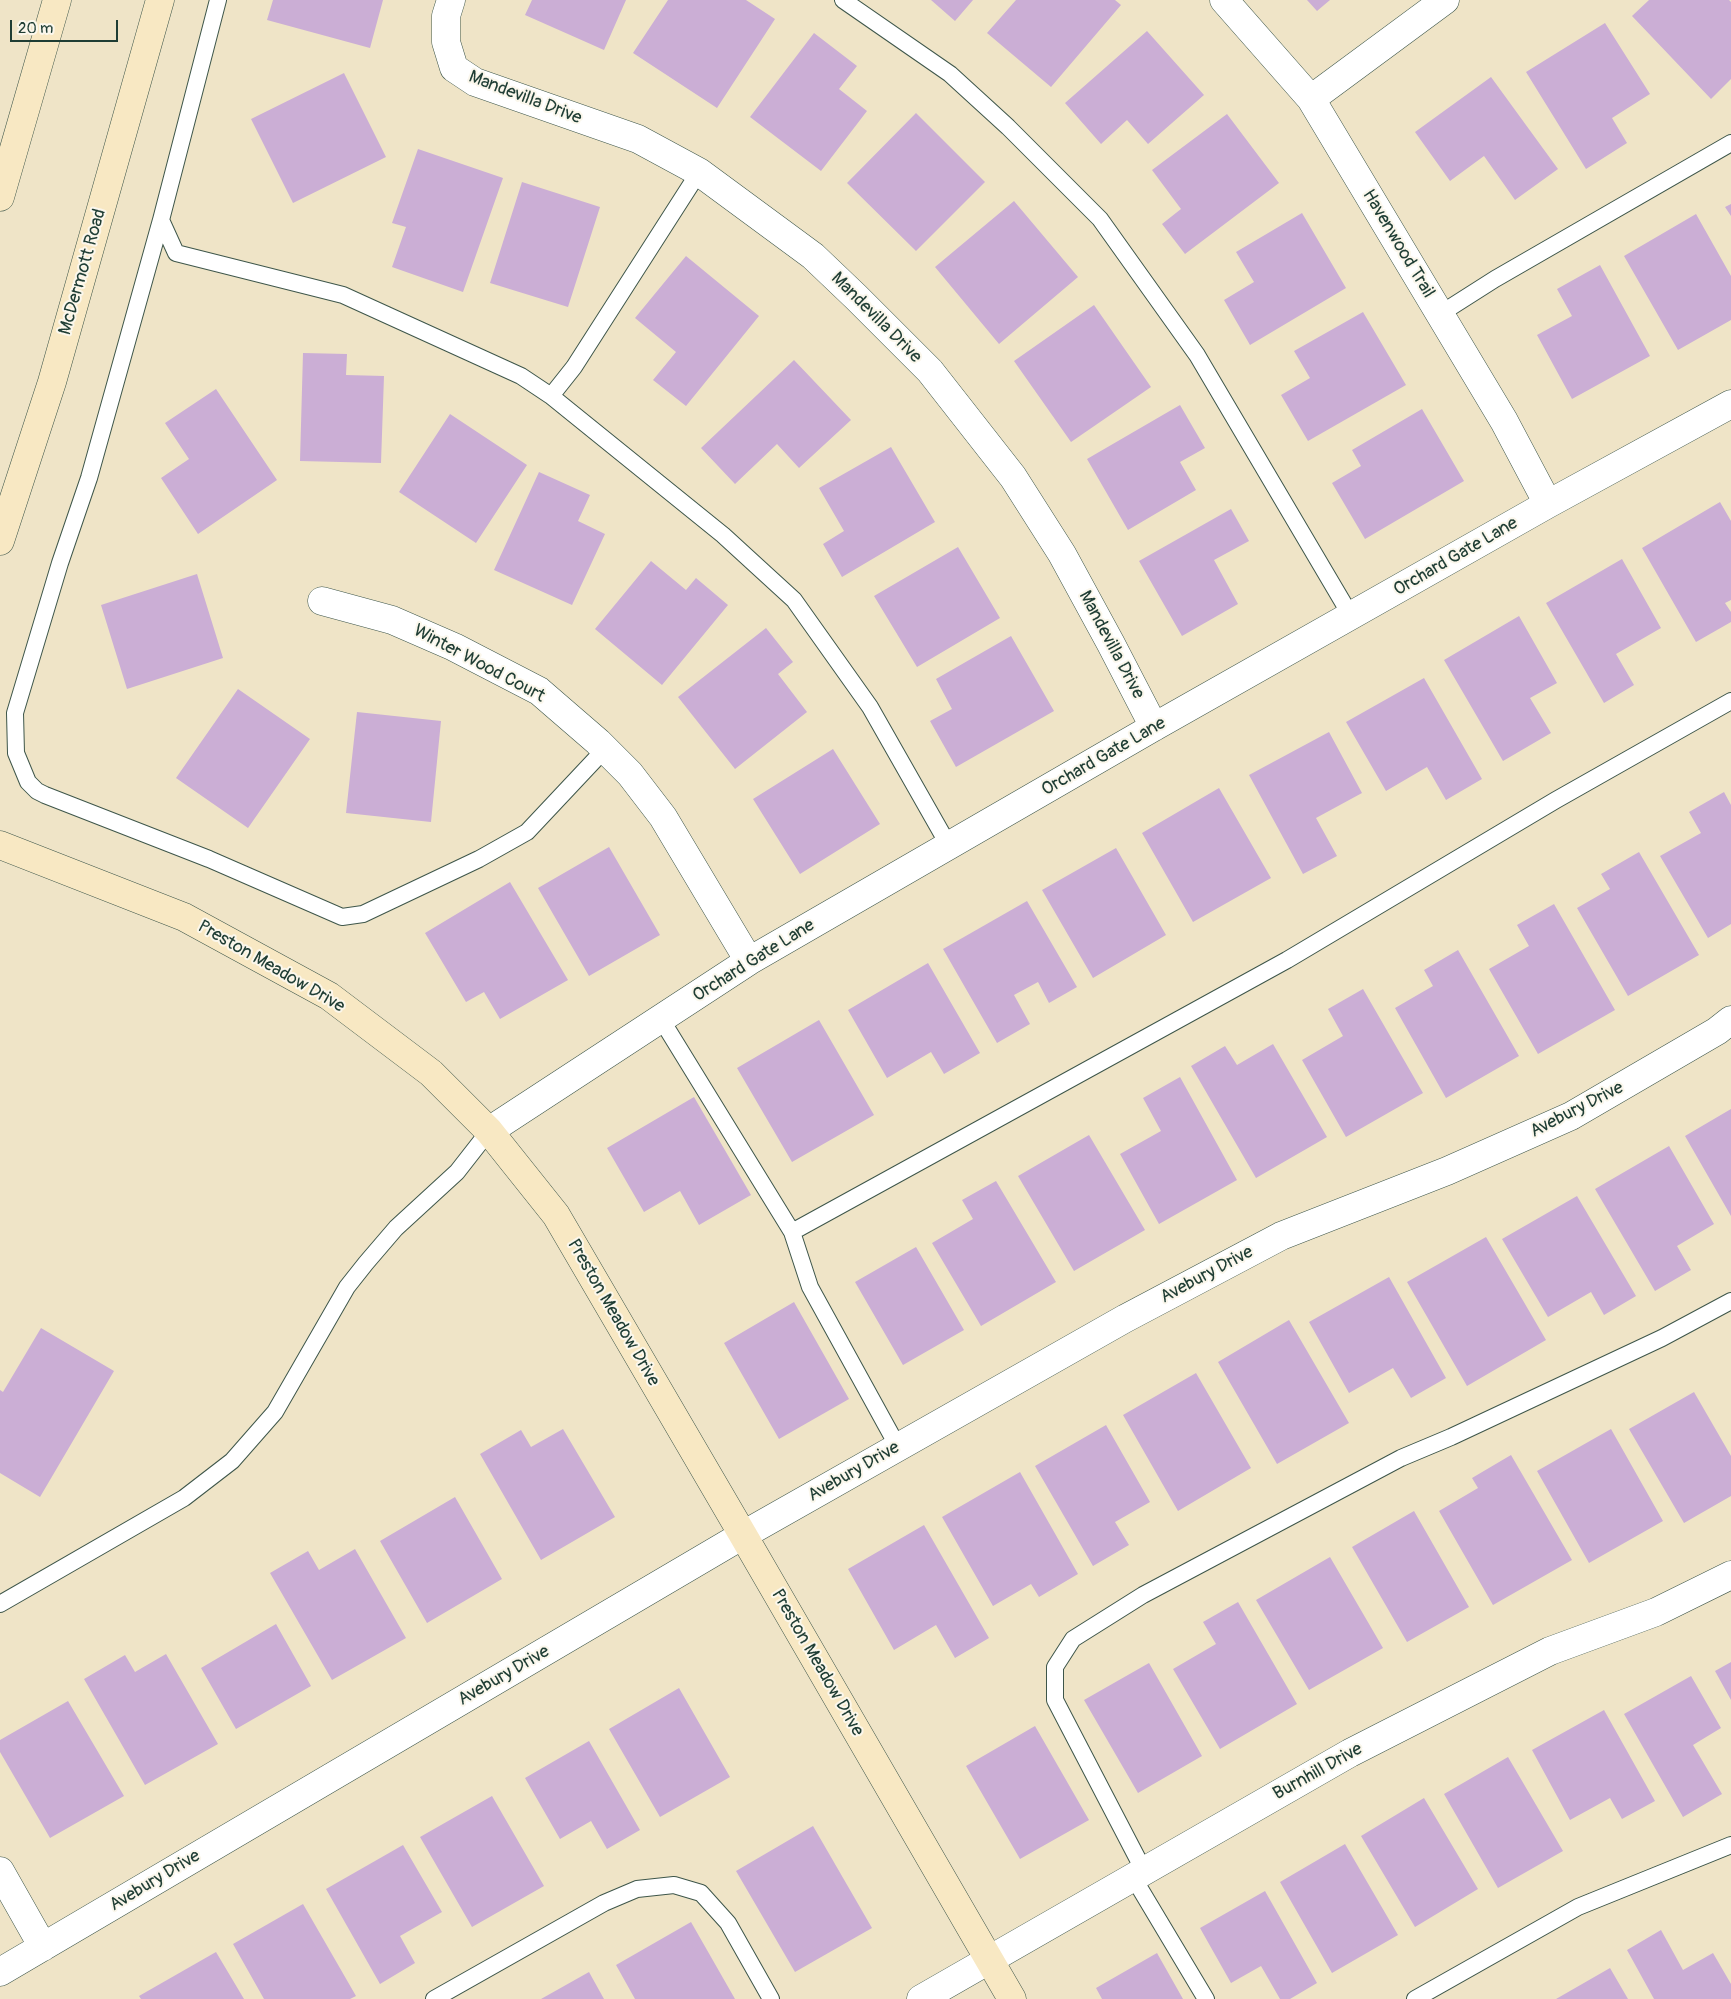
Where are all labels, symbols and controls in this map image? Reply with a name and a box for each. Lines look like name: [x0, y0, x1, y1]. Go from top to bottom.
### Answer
scale bar: [12, 10, 120, 42]
text: 20 m: [18, 19, 53, 38]
street label: Mandevilla Drive: [465, 67, 585, 129]
street label: Havenwood Trail: [1357, 186, 1439, 302]
street label: McDermott Road: [55, 207, 111, 337]
street label: Mandevilla Drive: [826, 268, 926, 368]
street label: Orchard Gate Lane: [1390, 513, 1522, 601]
street label: Mandevilla Drive: [1073, 587, 1149, 703]
street label: Winter Wood Court: [410, 620, 548, 708]
street label: Orchard Gate Lane: [1038, 713, 1170, 801]
street label: Orchard Gate Lane: [689, 915, 819, 1007]
street label: Preston Meadow Drive: [194, 916, 348, 1018]
street label: Avebury Drive: [1527, 1077, 1627, 1143]
street label: Preston Meadow Drive: [562, 1236, 664, 1390]
street label: Avebury Drive: [1157, 1242, 1257, 1308]
street label: Avebury Drive: [804, 1437, 904, 1507]
street label: Preston Meadow Drive: [766, 1586, 868, 1740]
street label: Avebury Drive: [454, 1641, 554, 1711]
street label: Burnhill Drive: [1270, 1739, 1366, 1805]
street label: Avebury Drive: [106, 1845, 204, 1917]

